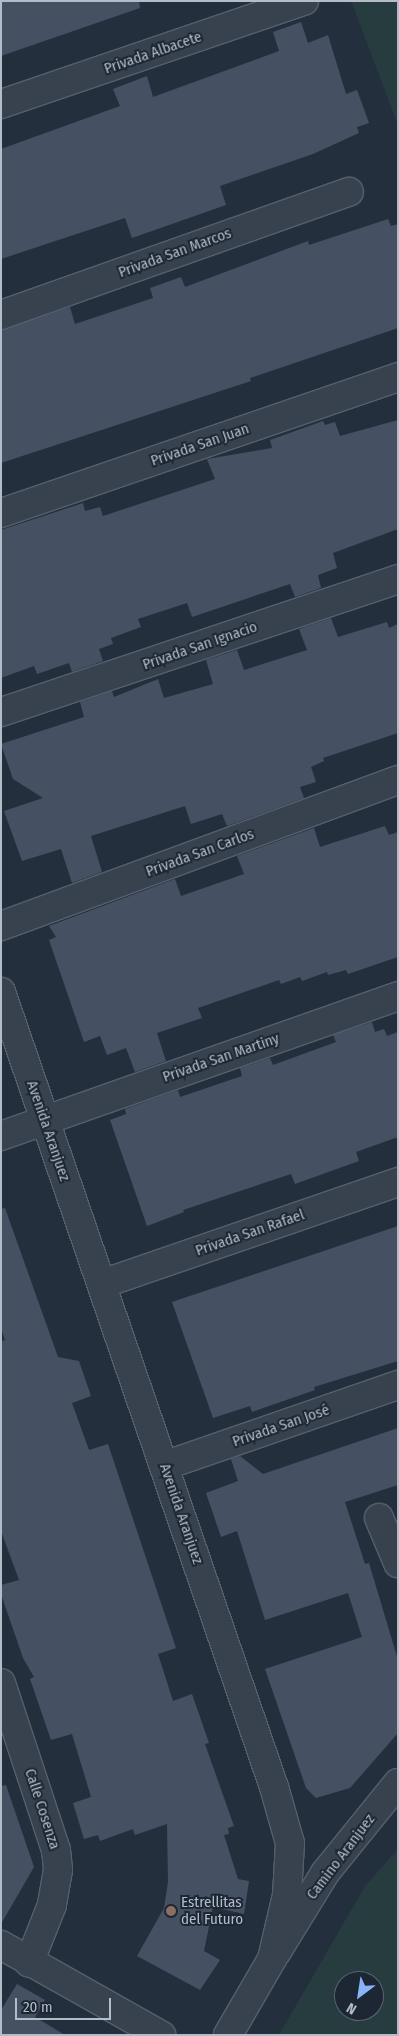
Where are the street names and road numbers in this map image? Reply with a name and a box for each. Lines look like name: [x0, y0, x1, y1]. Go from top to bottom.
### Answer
street label: Privada Albacete: [102, 28, 204, 78]
street label: Privada San Marcos: [116, 224, 234, 282]
street label: Privada San Juan: [149, 420, 251, 470]
street label: Privada San Ignacio: [140, 618, 260, 674]
street label: Privada San Carlos: [143, 825, 257, 881]
street label: Privada San Martiny: [160, 1030, 282, 1086]
street label: Avenida Aranjuez: [22, 1078, 74, 1184]
street label: Privada San Rafael: [193, 1206, 307, 1260]
street label: Privada San José: [230, 1401, 332, 1451]
street label: Avenida Aranjuez: [155, 1461, 207, 1567]
street label: Calle Cosenza: [21, 1767, 63, 1851]
street label: Camino Aranjuez: [303, 1811, 379, 1903]

